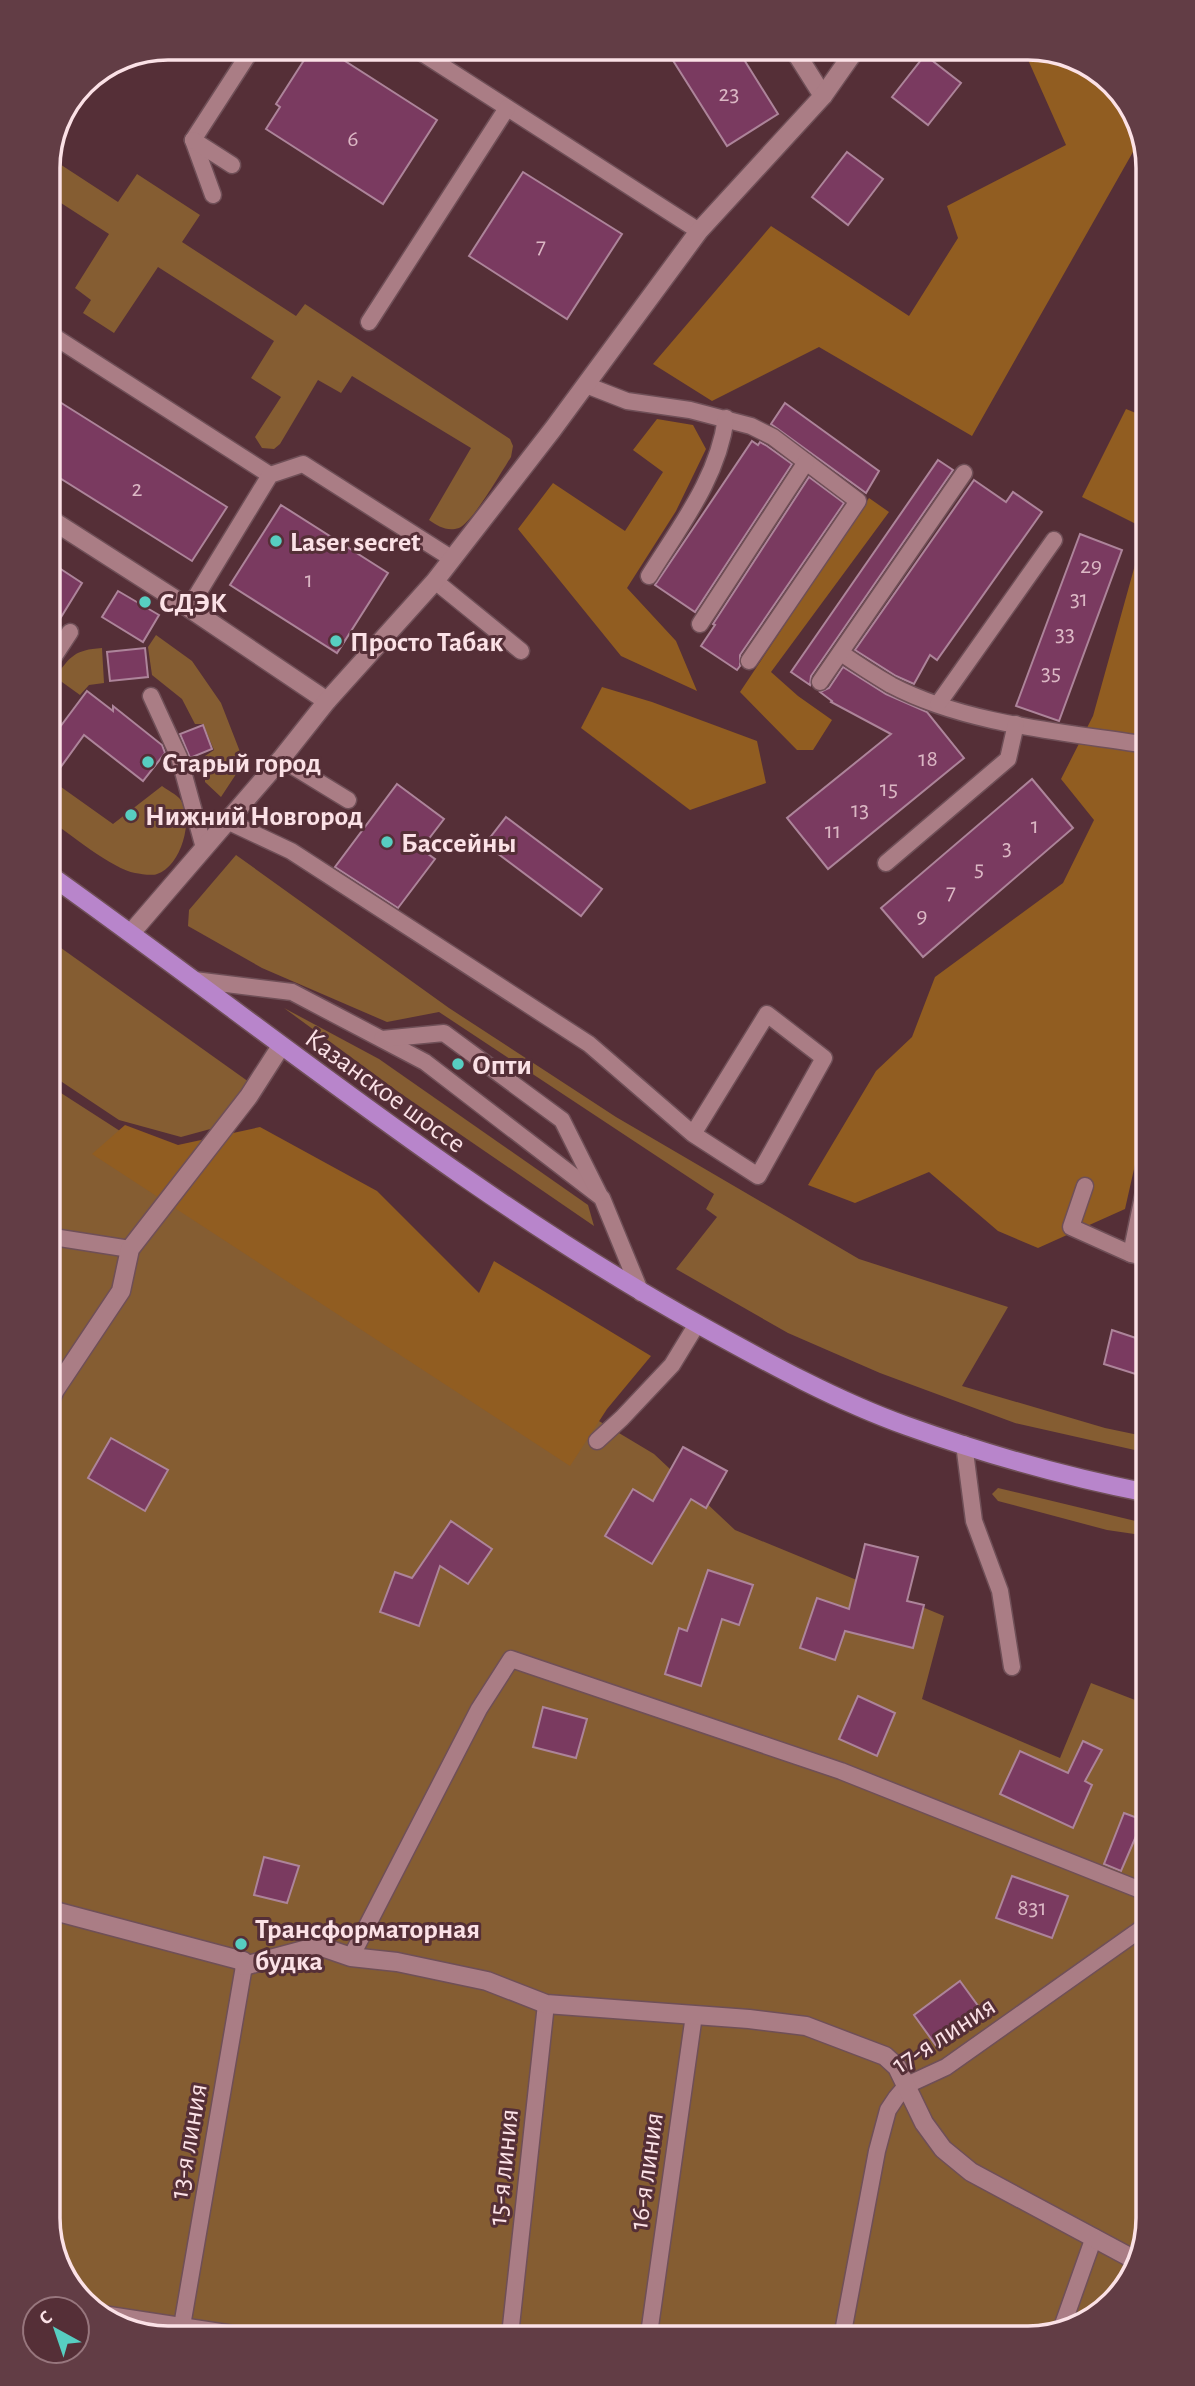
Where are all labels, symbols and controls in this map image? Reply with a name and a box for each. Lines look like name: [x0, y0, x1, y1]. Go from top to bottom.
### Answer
house number: 23: [719, 82, 739, 106]
house number: 6: [347, 127, 359, 151]
house number: 7: [536, 234, 546, 258]
house number: 2: [132, 477, 143, 501]
place label: Laser secret: [290, 529, 421, 557]
marker: Laser secret: [268, 533, 284, 549]
house number: 29: [1080, 554, 1102, 578]
house number: 1: [305, 568, 313, 592]
house number: 31: [1070, 587, 1088, 611]
place label: СДЭК: [159, 590, 227, 618]
marker: СДЭК: [137, 594, 153, 610]
house number: 33: [1055, 622, 1075, 646]
place label: Просто Табак: [350, 629, 503, 657]
marker: Просто Табак: [328, 633, 344, 649]
house number: 35: [1041, 661, 1061, 685]
house number: 18: [918, 747, 938, 771]
place label: Старый город: [162, 750, 321, 778]
marker: Старый город: [140, 754, 156, 770]
house number: 15: [880, 777, 898, 801]
house number: 13: [851, 798, 869, 822]
place label: Нижний Новгород: [145, 803, 363, 831]
marker: Нижний Новгород: [123, 807, 139, 823]
house number: 1: [1031, 814, 1039, 838]
house number: 11: [825, 819, 841, 843]
place label: Бассейны: [401, 830, 516, 858]
marker: Бассейны: [379, 834, 395, 850]
house number: 3: [1002, 836, 1012, 860]
house number: 5: [974, 857, 984, 881]
house number: 7: [946, 880, 956, 904]
house number: 9: [916, 904, 928, 928]
street label: Казанское шоссе: [299, 1024, 470, 1159]
place label: Опти: [472, 1052, 532, 1080]
marker: Опти: [450, 1056, 466, 1072]
house number: 831: [1017, 1896, 1047, 1920]
place label: Трансформаторная будка: [255, 1916, 480, 1976]
marker: Трансформаторная будка: [233, 1936, 249, 1952]
street label: 17-я линия: [887, 1992, 1001, 2079]
street label: 13-я линия: [165, 2081, 213, 2201]
street label: 15-я линия: [484, 2108, 524, 2227]
street label: 16-я линия: [625, 2111, 669, 2232]
north arrow: [21, 2295, 91, 2365]
text: С: [36, 2307, 56, 2329]

